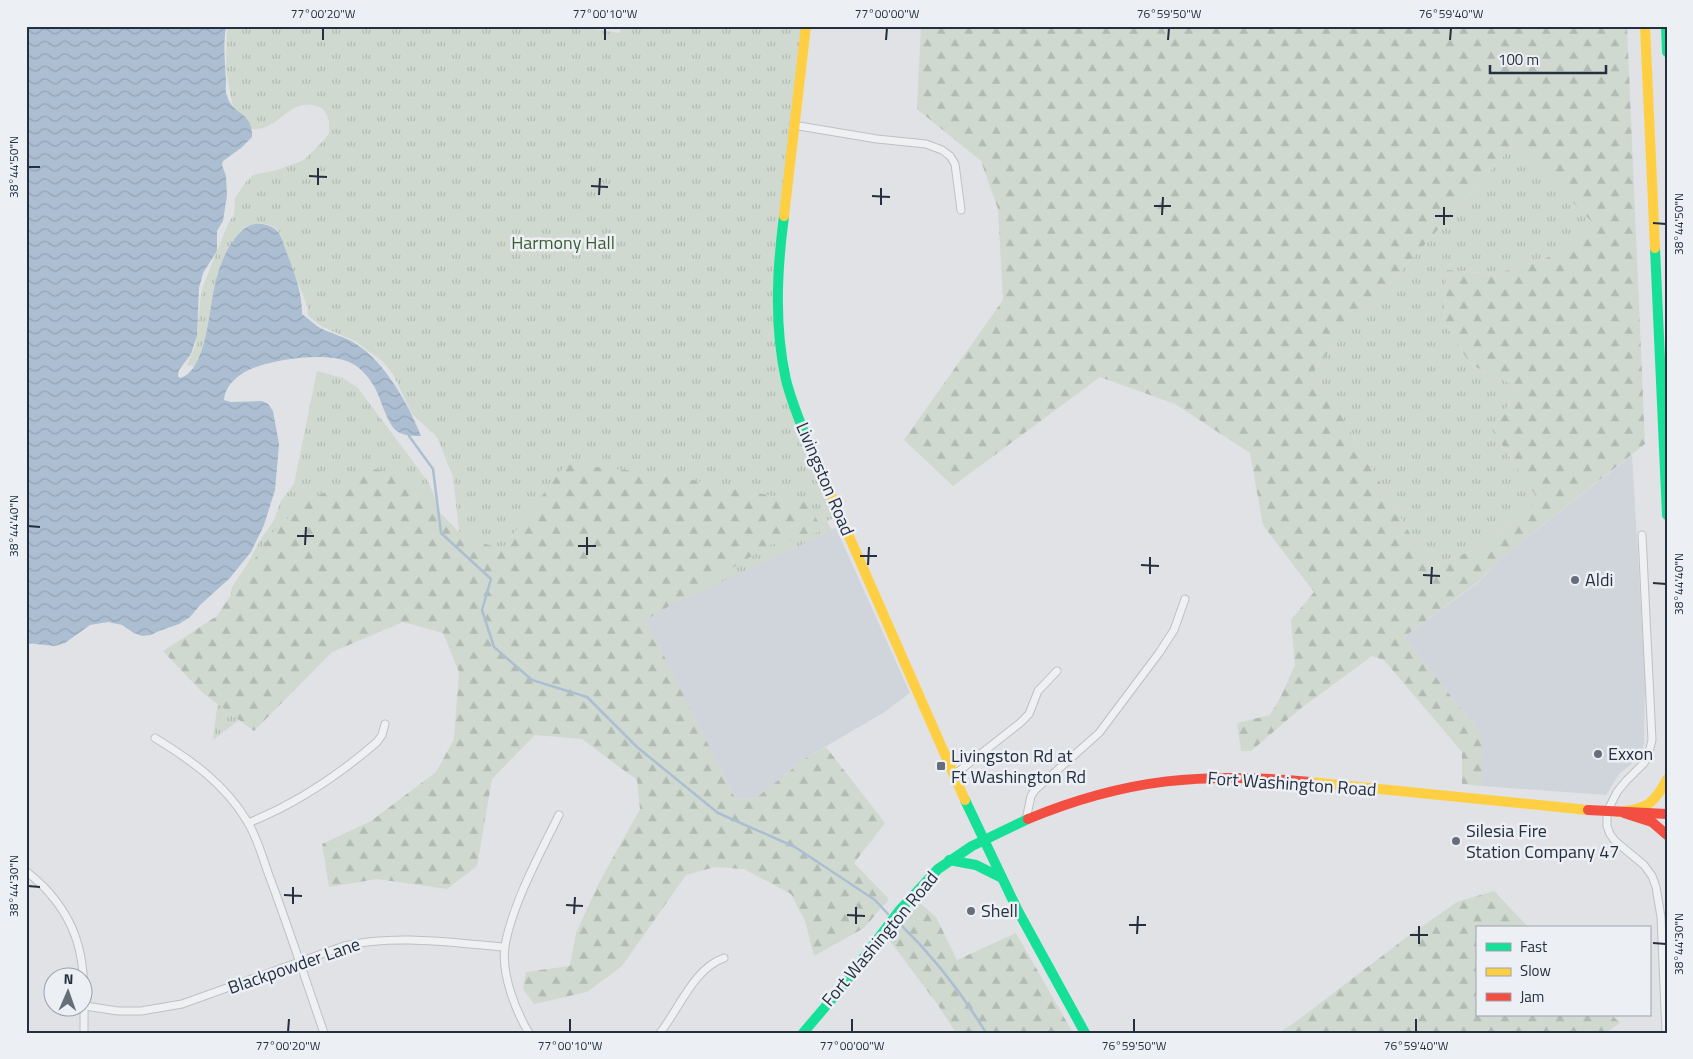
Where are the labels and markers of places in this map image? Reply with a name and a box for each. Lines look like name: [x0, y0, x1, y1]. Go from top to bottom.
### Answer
place label: Aldi: [1585, 566, 1613, 593]
marker: Aldi: [1569, 574, 1581, 586]
place label: Exxon: [1608, 740, 1653, 767]
place label: Livingston Rd at Ft Washington Rd: [951, 742, 1086, 790]
marker: Exxon: [1592, 748, 1604, 760]
marker: Livingston Rd at Ft Washington Rd: [935, 760, 947, 772]
place label: Silesia Fire Station Company 47: [1466, 817, 1619, 865]
marker: Silesia Fire Station Company 47: [1450, 835, 1462, 847]
place label: Shell: [981, 897, 1018, 924]
marker: Shell: [965, 905, 977, 917]

